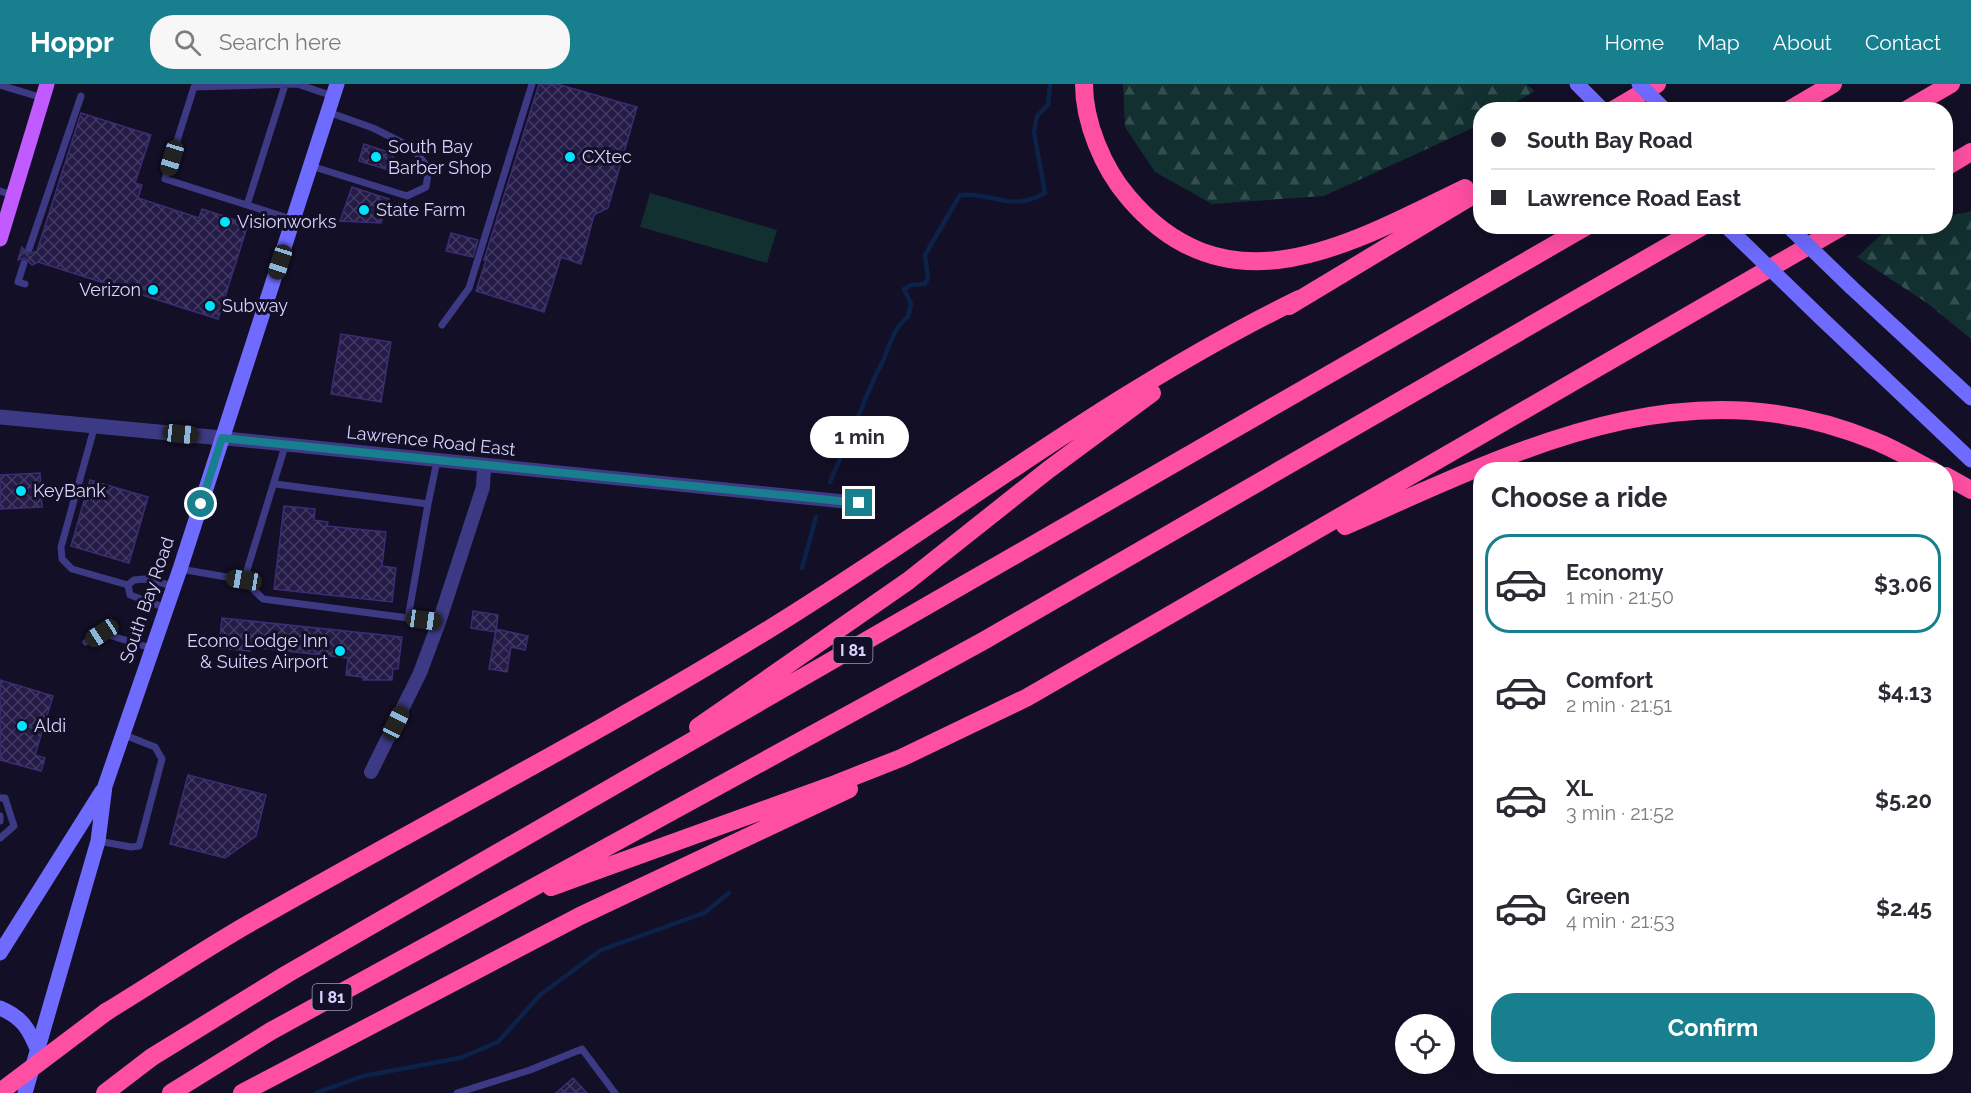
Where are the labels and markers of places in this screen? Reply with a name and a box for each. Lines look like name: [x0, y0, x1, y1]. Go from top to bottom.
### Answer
place label: South Bay Barber Shop: [388, 136, 492, 178]
place label: CXtec: [582, 146, 632, 167]
marker: South Bay Barber Shop: [369, 150, 383, 164]
marker: CXtec: [563, 150, 577, 164]
place label: State Farm: [376, 199, 466, 220]
marker: State Farm: [357, 203, 371, 217]
place label: Visionworks: [237, 211, 337, 232]
marker: Visionworks: [218, 215, 232, 229]
place label: Verizon: [79, 279, 141, 300]
marker: Verizon: [146, 283, 160, 297]
place label: Subway: [222, 295, 288, 316]
marker: Subway: [203, 299, 217, 313]
place label: KeyBank: [33, 480, 106, 501]
marker: KeyBank: [14, 484, 28, 498]
place label: Econo Lodge Inn & Suites Airport: [187, 630, 328, 672]
marker: Econo Lodge Inn & Suites Airport: [333, 644, 347, 658]
place label: Aldi: [34, 715, 66, 736]
marker: Aldi: [15, 719, 29, 733]

